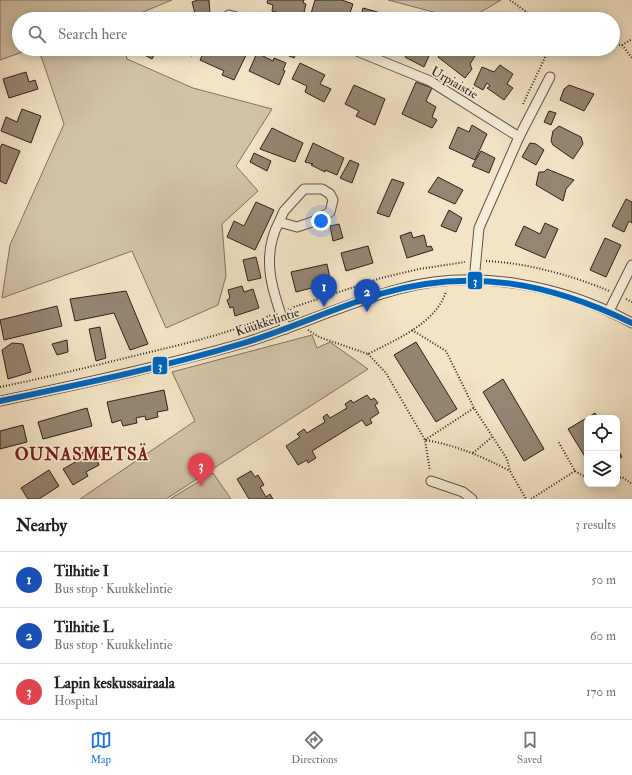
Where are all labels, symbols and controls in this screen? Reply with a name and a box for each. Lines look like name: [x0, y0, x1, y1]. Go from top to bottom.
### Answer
search box: [12, 12, 620, 56]
icon: search: [26, 23, 48, 45]
text: Search here: [58, 25, 127, 44]
street label: Urpiaistie: [428, 63, 481, 104]
your location: [311, 211, 331, 231]
line badge: 3: [467, 271, 483, 290]
pin: 1: [311, 274, 337, 307]
text: 3: [473, 275, 477, 288]
pin: 2: [354, 279, 380, 312]
street label: Kuukkelintie: [233, 304, 302, 340]
line badge: 3: [152, 356, 168, 375]
text: 3: [158, 360, 162, 373]
map controls: [584, 415, 620, 487]
button: locate: [584, 415, 620, 451]
district label: OUNASMETSÄ: [15, 443, 149, 465]
button: layers: [584, 451, 620, 487]
pin: 3: [188, 453, 214, 486]
text: Nearby: [16, 515, 67, 536]
text: 3 results: [575, 517, 616, 533]
text: Tilhitie I: [54, 562, 109, 581]
text: 1: [27, 572, 31, 588]
text: 50 m: [591, 572, 616, 588]
text: Bus stop · Kuukkelintie: [54, 581, 172, 597]
text: Tilhitie L: [54, 618, 114, 637]
text: 2: [26, 628, 32, 644]
text: 60 m: [590, 628, 616, 644]
text: Bus stop · Kuukkelintie: [54, 637, 172, 653]
text: Lapin keskussairaala: [54, 674, 175, 693]
text: 3: [27, 684, 32, 700]
text: 170 m: [586, 684, 616, 700]
text: Hospital: [54, 693, 98, 709]
tab: Map: [90, 729, 112, 766]
tab: Directions: [291, 729, 338, 766]
tab: Saved: [517, 729, 542, 766]

